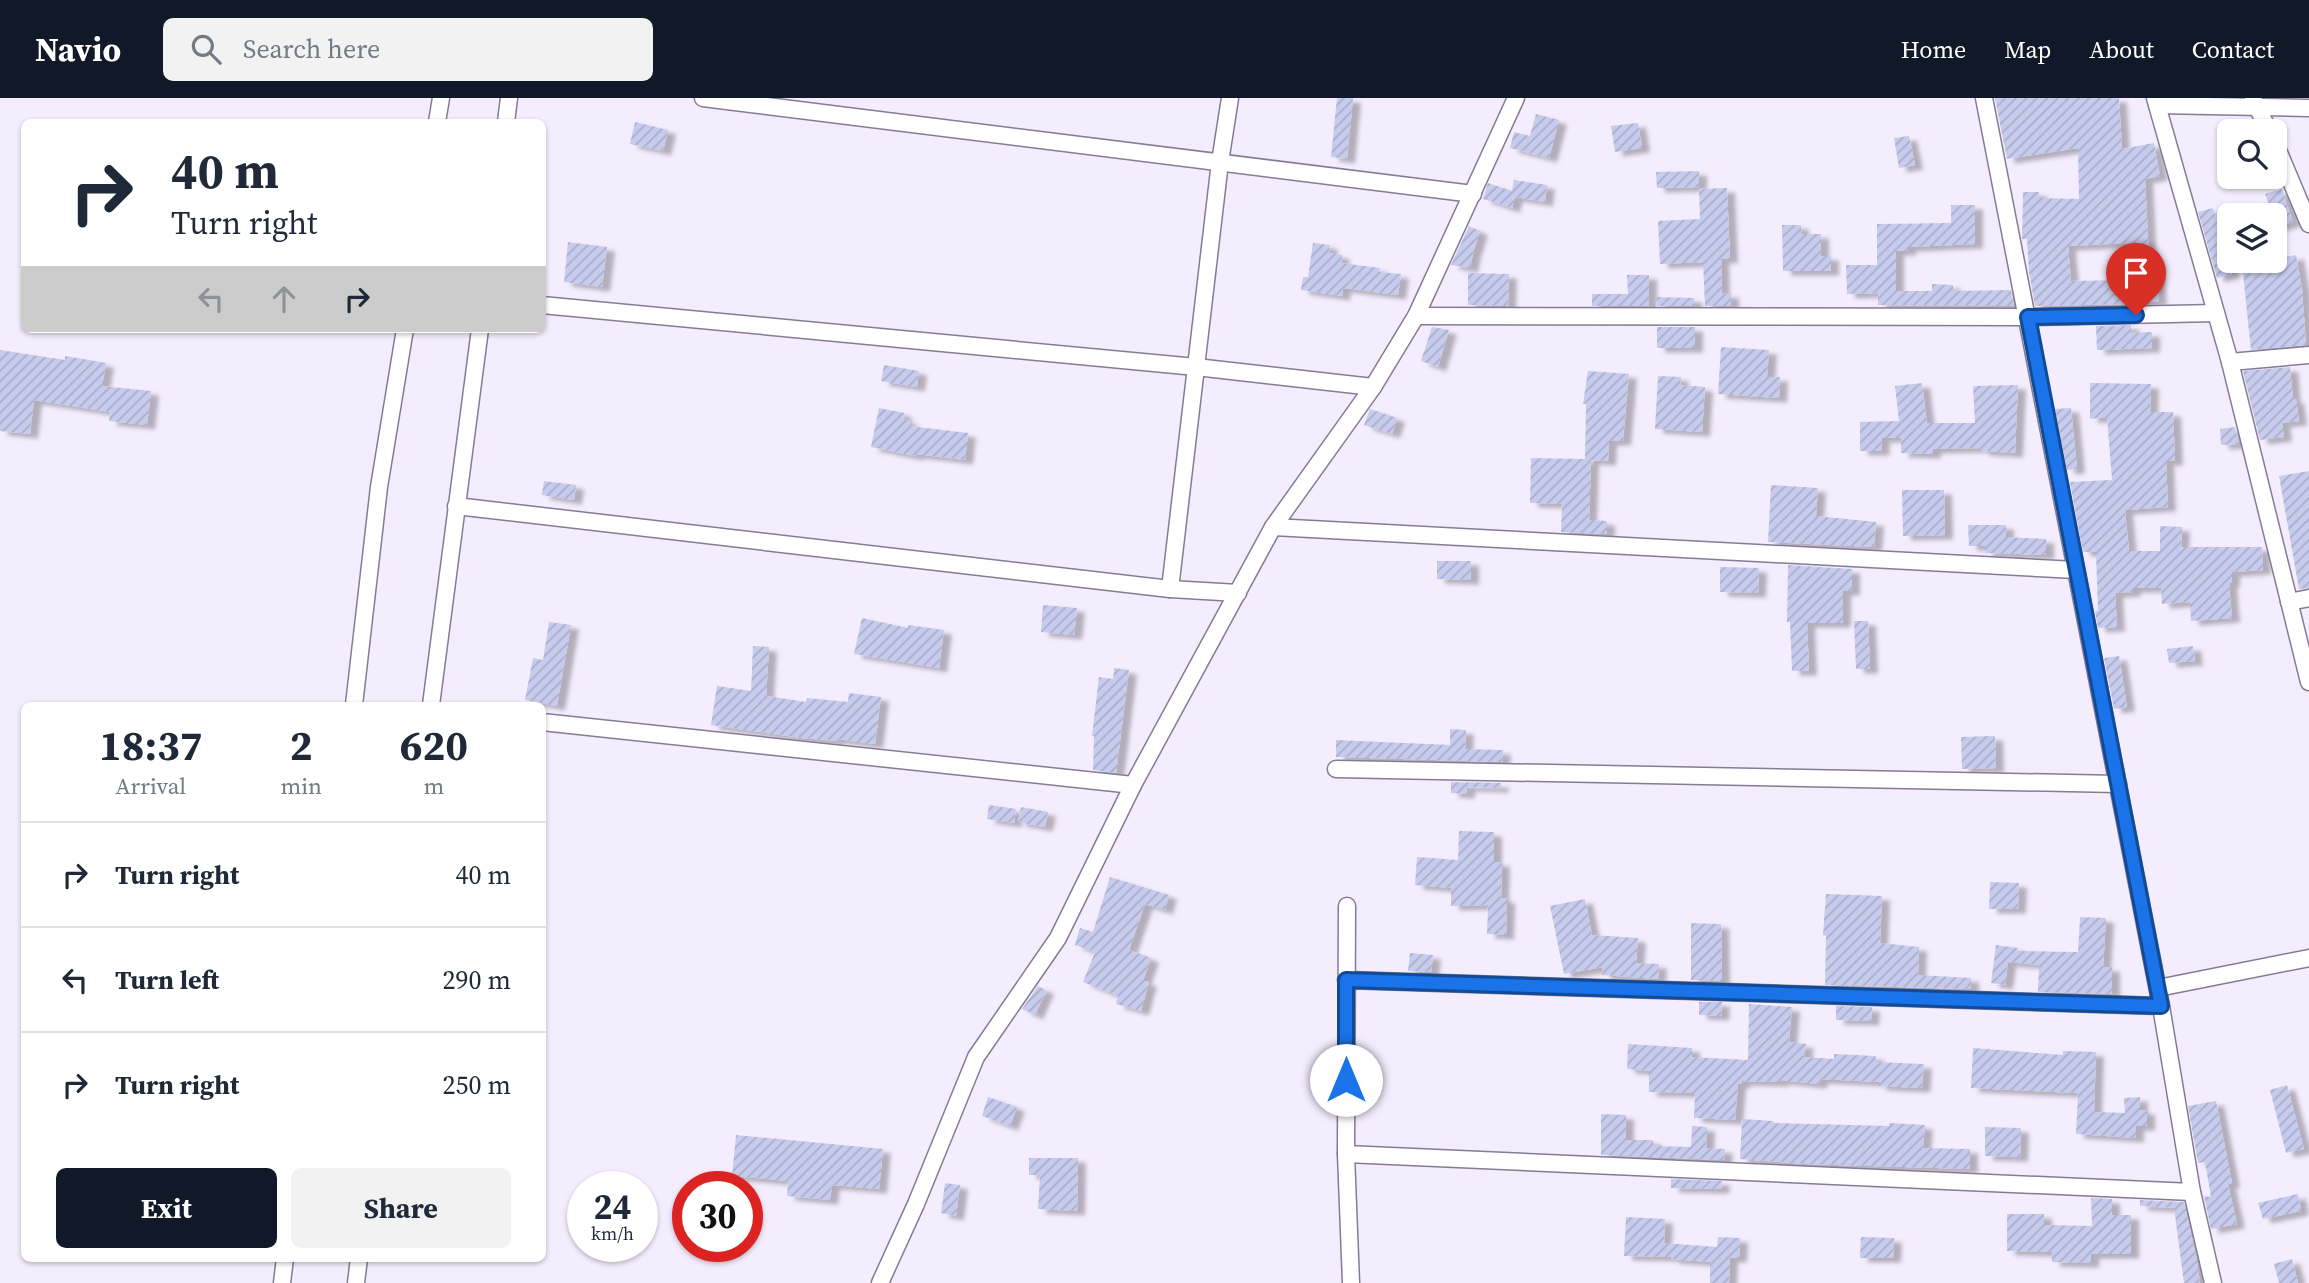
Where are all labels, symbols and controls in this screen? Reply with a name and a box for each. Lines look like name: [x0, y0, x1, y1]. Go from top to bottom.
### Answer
search box: [163, 18, 653, 81]
text: Navio: [35, 27, 121, 72]
icon: search: [187, 30, 225, 68]
text: Search here: [243, 31, 380, 67]
text: Home: [1901, 33, 1966, 66]
text: Map: [2004, 33, 2051, 66]
text: About: [2089, 33, 2154, 66]
text: Contact: [2192, 33, 2274, 66]
map controls: [2217, 119, 2287, 273]
button: search: [2217, 119, 2287, 189]
text: 40 m: [171, 137, 279, 204]
icon: right: [56, 147, 147, 238]
text: Turn right: [171, 201, 317, 245]
button: layers: [2217, 203, 2287, 273]
pin: [2106, 243, 2166, 315]
icon: arrive: [2117, 254, 2155, 292]
icon: left: [192, 280, 230, 318]
icon: ahead: [265, 280, 303, 318]
icon: right: [338, 280, 376, 318]
text: 18:37: [99, 716, 203, 774]
text: 2: [290, 716, 313, 774]
text: 620: [400, 716, 468, 774]
text: Arrival: [115, 770, 186, 802]
text: min: [280, 770, 322, 802]
text: m: [424, 770, 444, 802]
icon: right: [56, 856, 94, 894]
text: Turn right: [115, 857, 239, 893]
text: 40 m: [456, 857, 511, 893]
icon: left: [56, 961, 94, 999]
text: Turn left: [115, 962, 219, 998]
text: 290 m: [443, 962, 511, 998]
position arrow: [1309, 1043, 1383, 1117]
icon: right: [56, 1066, 94, 1104]
text: Turn right: [115, 1067, 239, 1103]
text: 250 m: [443, 1067, 511, 1103]
button: Exit: [56, 1168, 277, 1248]
button: Share: [291, 1168, 511, 1248]
speed limit sign: 30: [672, 1171, 763, 1262]
text: 24: [594, 1183, 631, 1231]
text: km/h: [591, 1221, 634, 1246]

